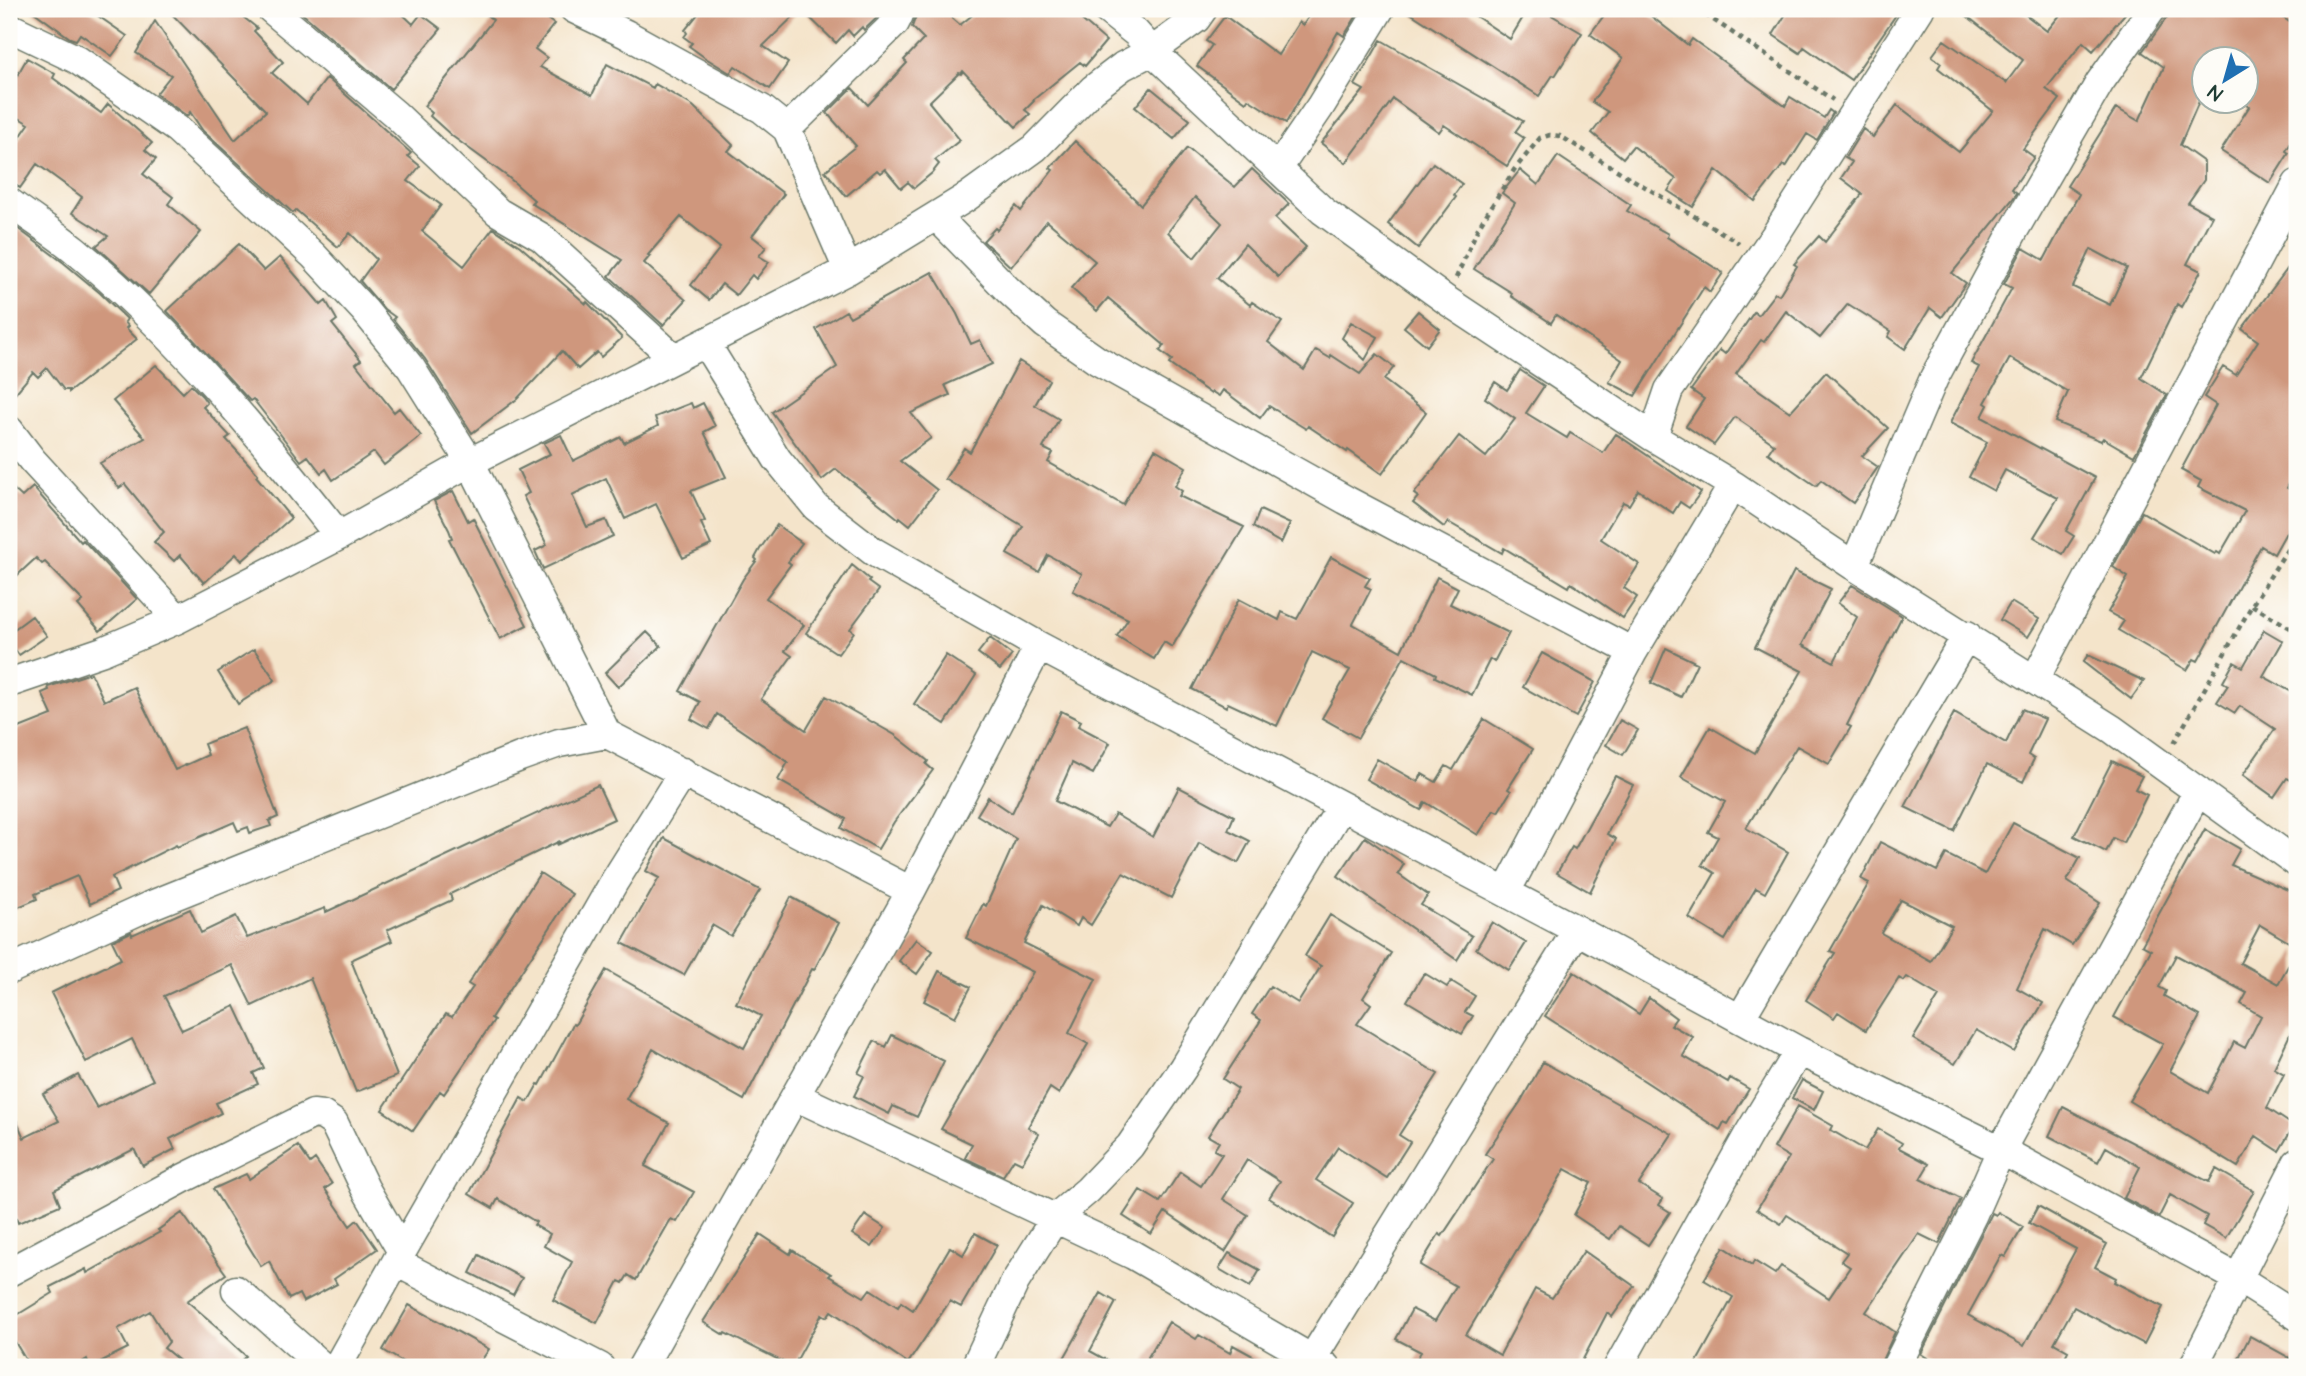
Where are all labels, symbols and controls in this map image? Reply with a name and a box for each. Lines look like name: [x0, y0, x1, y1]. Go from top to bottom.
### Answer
north arrow: [2190, 46, 2260, 116]
text: N: [2203, 78, 2229, 107]

